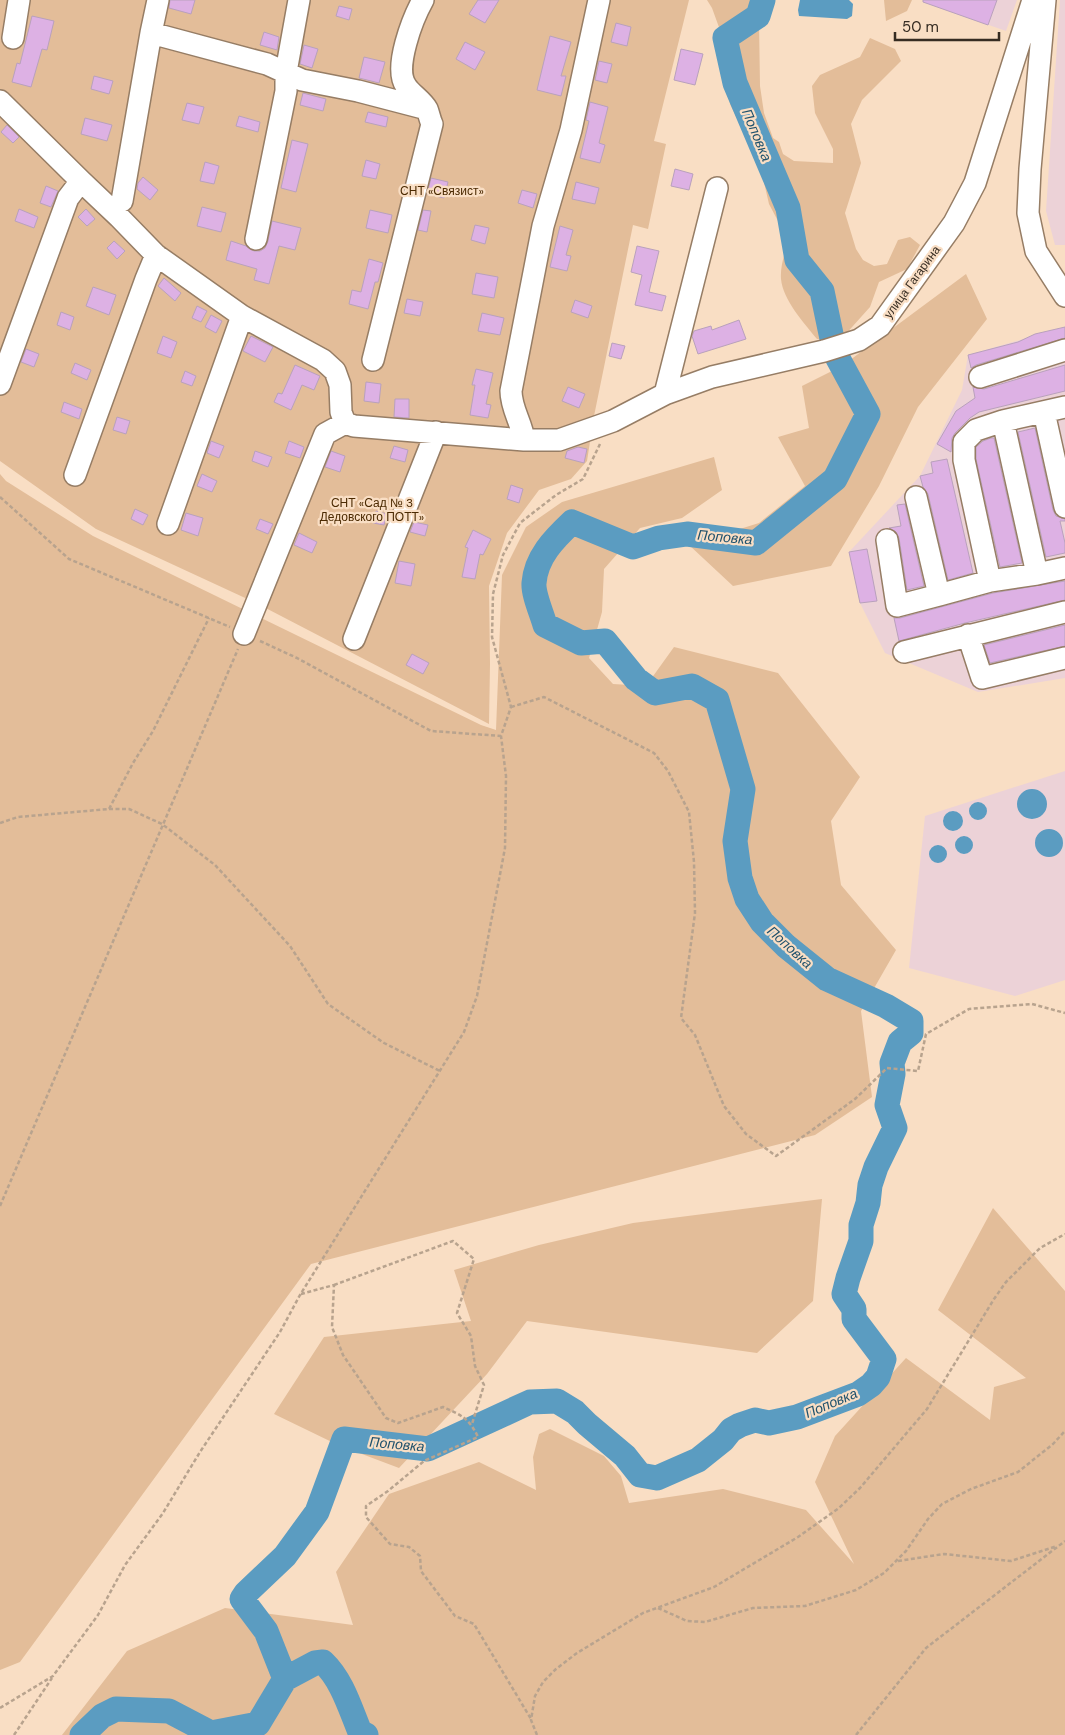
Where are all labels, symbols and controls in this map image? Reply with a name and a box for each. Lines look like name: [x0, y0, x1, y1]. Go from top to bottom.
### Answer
scale bar: [895, 10, 999, 42]
text: 50 m: [902, 17, 939, 37]
water label: Поповка: [738, 106, 776, 164]
park label: СНТ «Связист»: [400, 183, 484, 199]
street label: улица Гагарина: [880, 242, 944, 322]
park label: СНТ «Сад № 3 Дедовского ПОТТ»: [320, 495, 424, 525]
water label: Поповка: [697, 526, 753, 548]
water label: Поповка: [763, 922, 817, 972]
water label: Поповка: [802, 1384, 860, 1422]
water label: Поповка: [369, 1433, 425, 1455]

